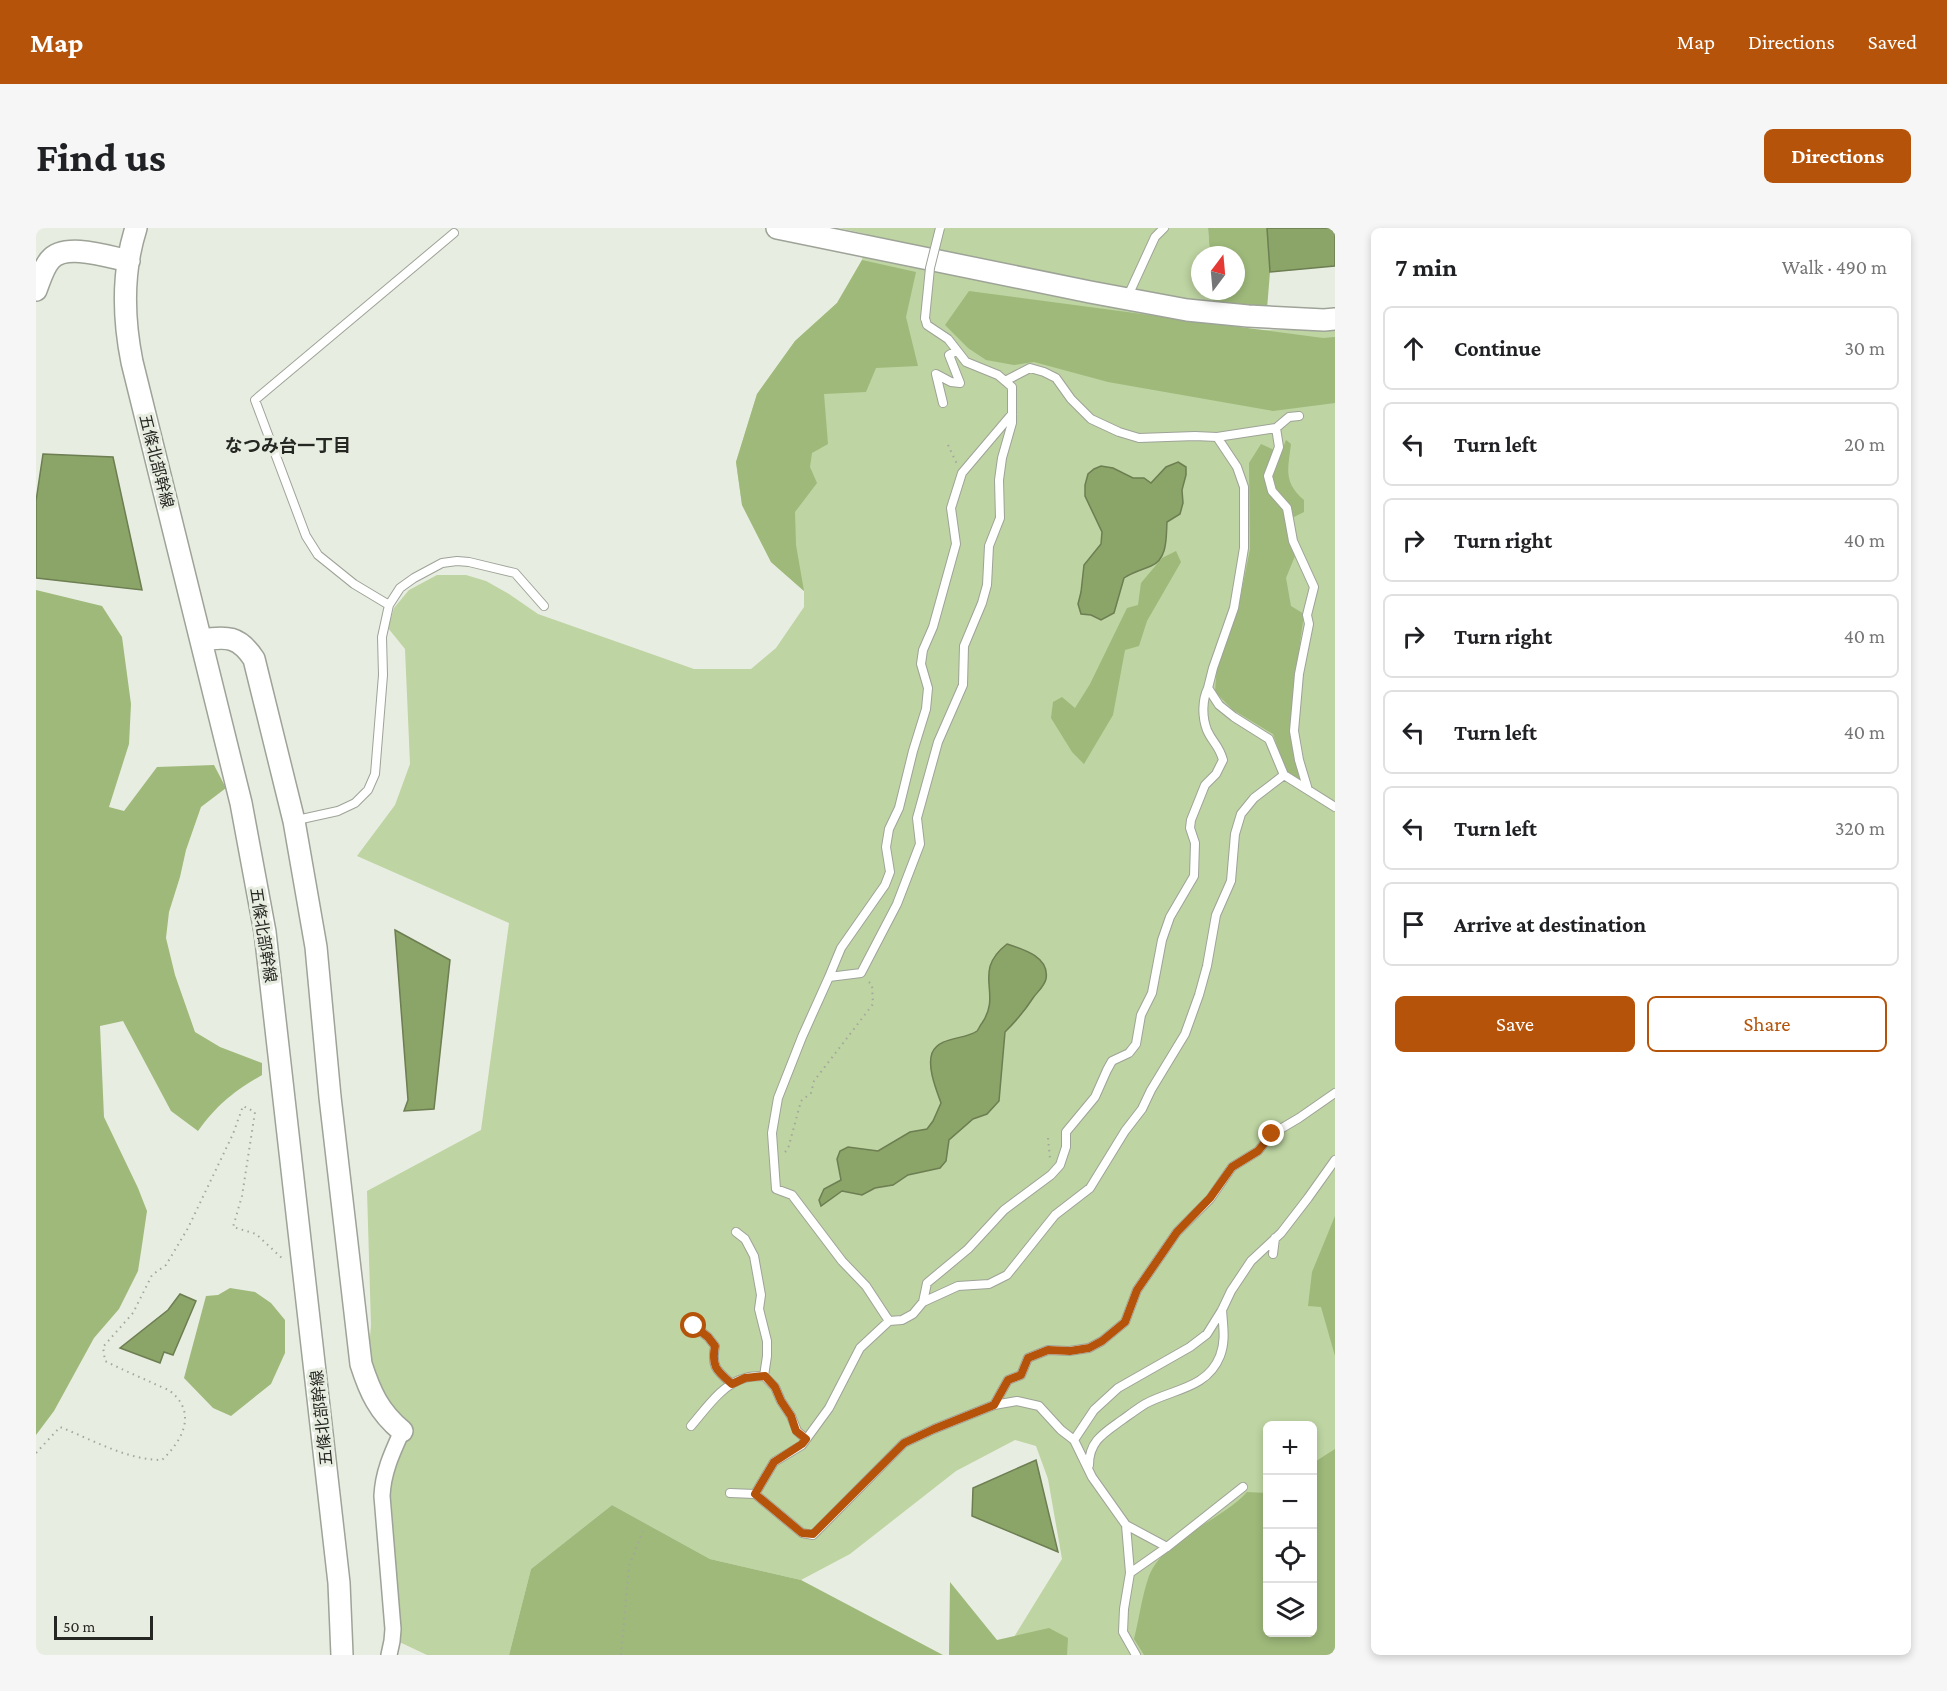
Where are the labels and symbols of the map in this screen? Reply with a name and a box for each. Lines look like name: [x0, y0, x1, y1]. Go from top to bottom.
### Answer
north arrow: [1191, 246, 1245, 300]
street label: 五條北部幹線: [137, 412, 176, 510]
district label: なつみ台一丁目: [225, 436, 351, 456]
street label: 五條北部幹線: [248, 886, 279, 984]
route end: [1258, 1120, 1284, 1146]
route start: [680, 1312, 706, 1338]
street label: 五條北部幹線: [308, 1369, 335, 1467]
scale bar: [54, 1613, 153, 1640]

